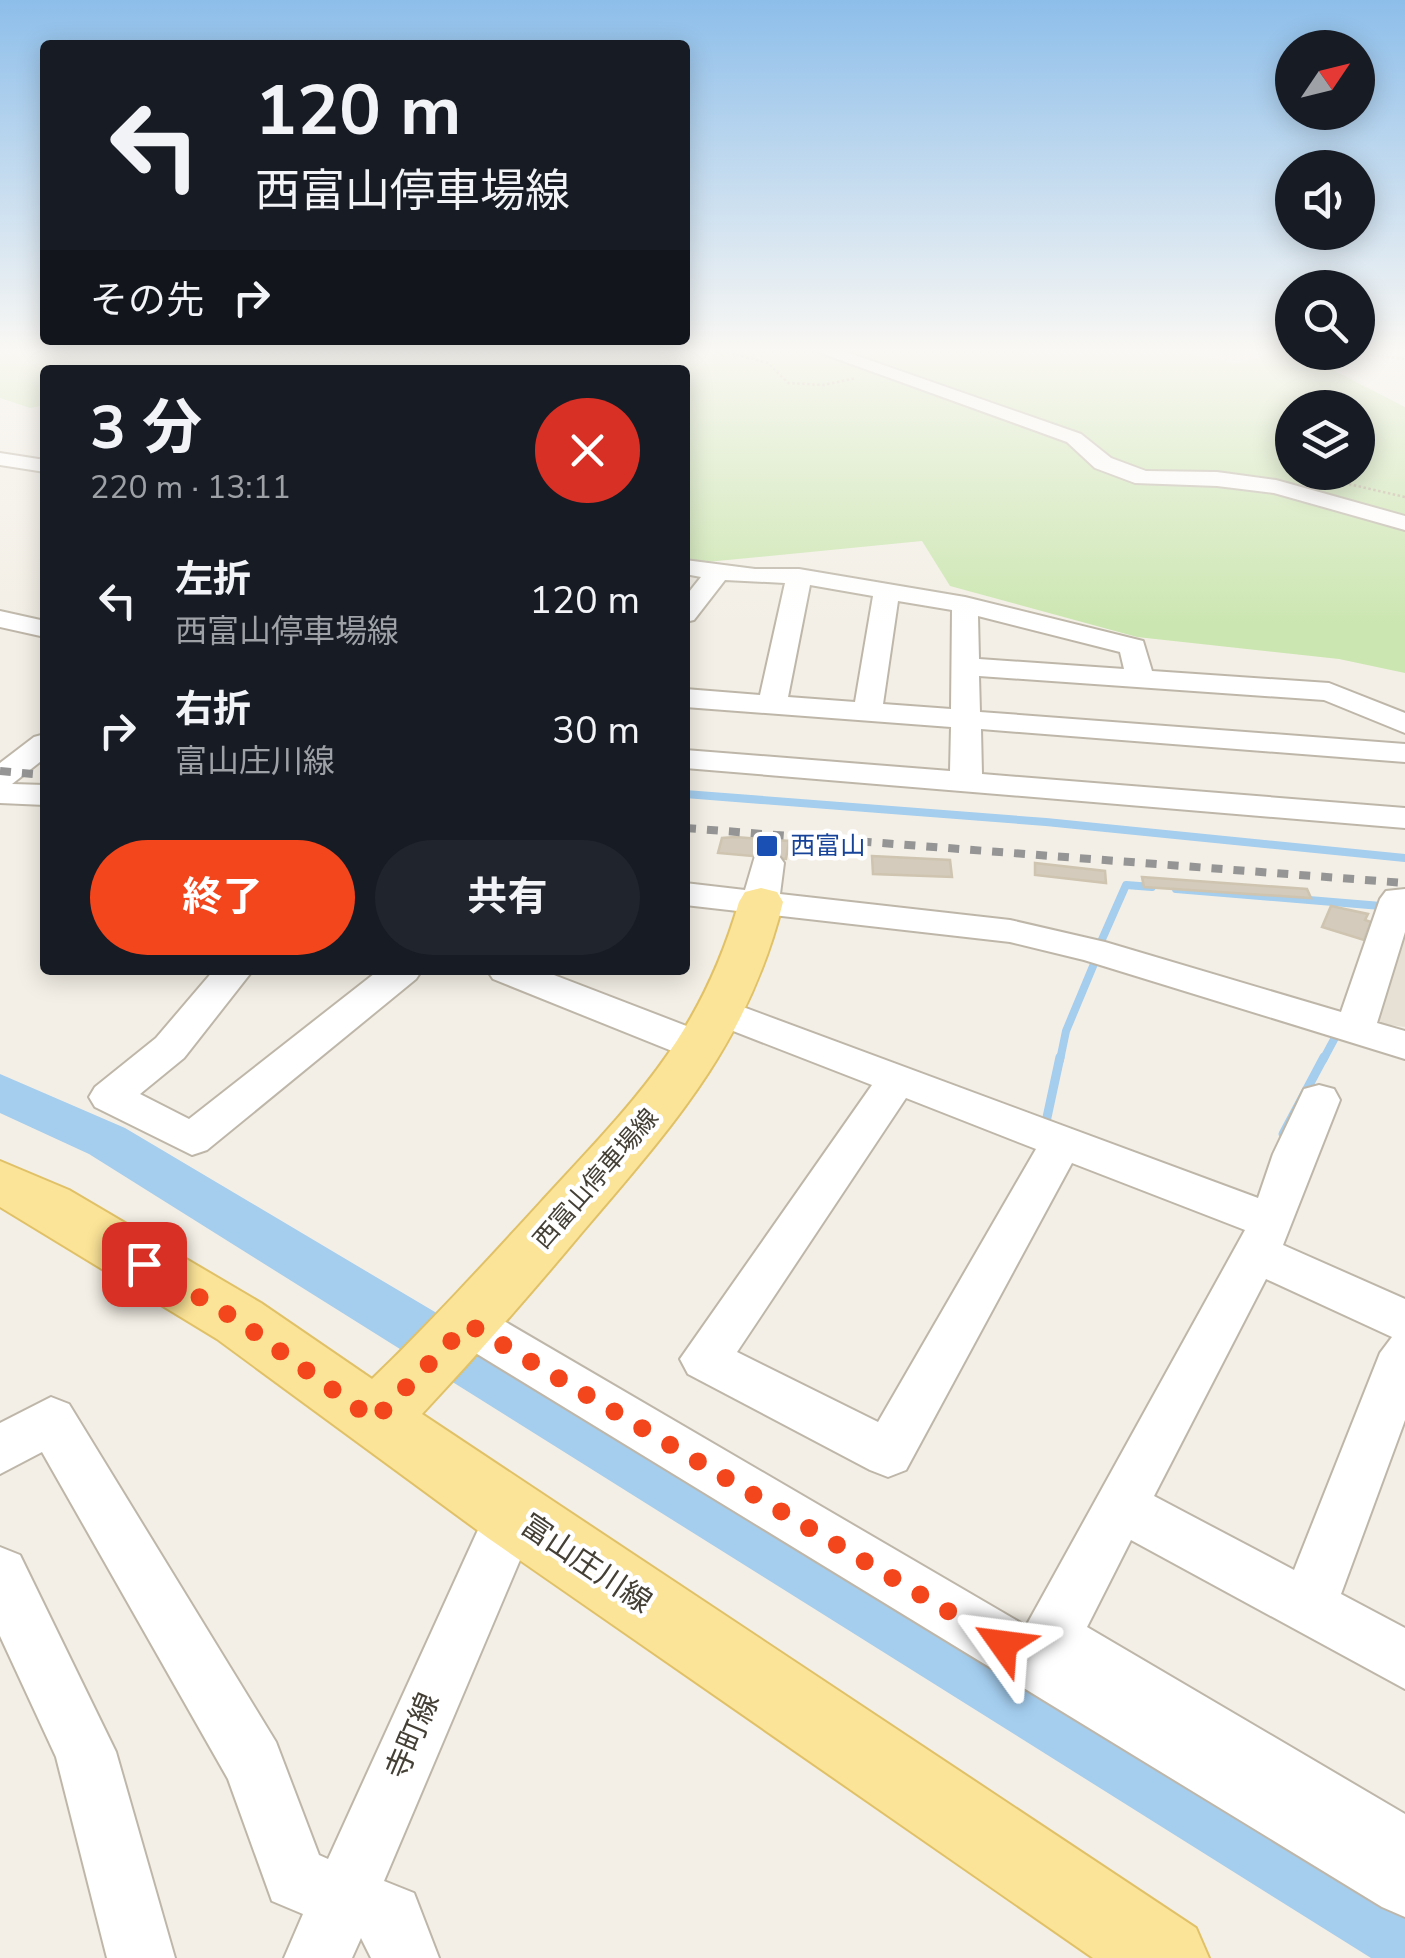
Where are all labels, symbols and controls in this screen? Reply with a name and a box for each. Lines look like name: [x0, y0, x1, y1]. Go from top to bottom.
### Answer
north arrow: [1275, 30, 1375, 130]
map controls: [1275, 30, 1375, 490]
text: 120 m: [255, 63, 461, 159]
icon: left: [90, 80, 220, 210]
button: sound: [1275, 150, 1375, 250]
text: 西富山停車場線: [255, 161, 570, 222]
icon: right: [224, 270, 279, 325]
button: search: [1275, 270, 1375, 370]
text: その先: [90, 275, 204, 326]
text: 3 分: [90, 387, 202, 469]
button: layers: [1275, 390, 1375, 490]
button: close: [535, 398, 640, 503]
text: 220 m · 13:11: [90, 466, 291, 509]
text: 左折: [175, 554, 251, 605]
icon: left: [90, 573, 145, 628]
text: 120 m: [529, 575, 640, 626]
text: 西富山停車場線: [175, 610, 399, 653]
text: 右折: [175, 684, 251, 735]
icon: right: [90, 703, 145, 758]
text: 30 m: [552, 705, 640, 756]
text: 富山庄川線: [175, 740, 335, 783]
place label: 西富山: [790, 829, 865, 863]
marker: 西富山: [754, 833, 780, 859]
button: 終了: [90, 840, 355, 955]
button: 共有: [375, 840, 640, 955]
street label: 西富山停車場線: [526, 1102, 666, 1256]
pin: [102, 1222, 187, 1307]
icon: arrive: [117, 1237, 172, 1292]
street label: 富山庄川線: [512, 1505, 660, 1623]
position arrow: [951, 1592, 1055, 1696]
street label: 寺町線: [377, 1687, 449, 1785]

